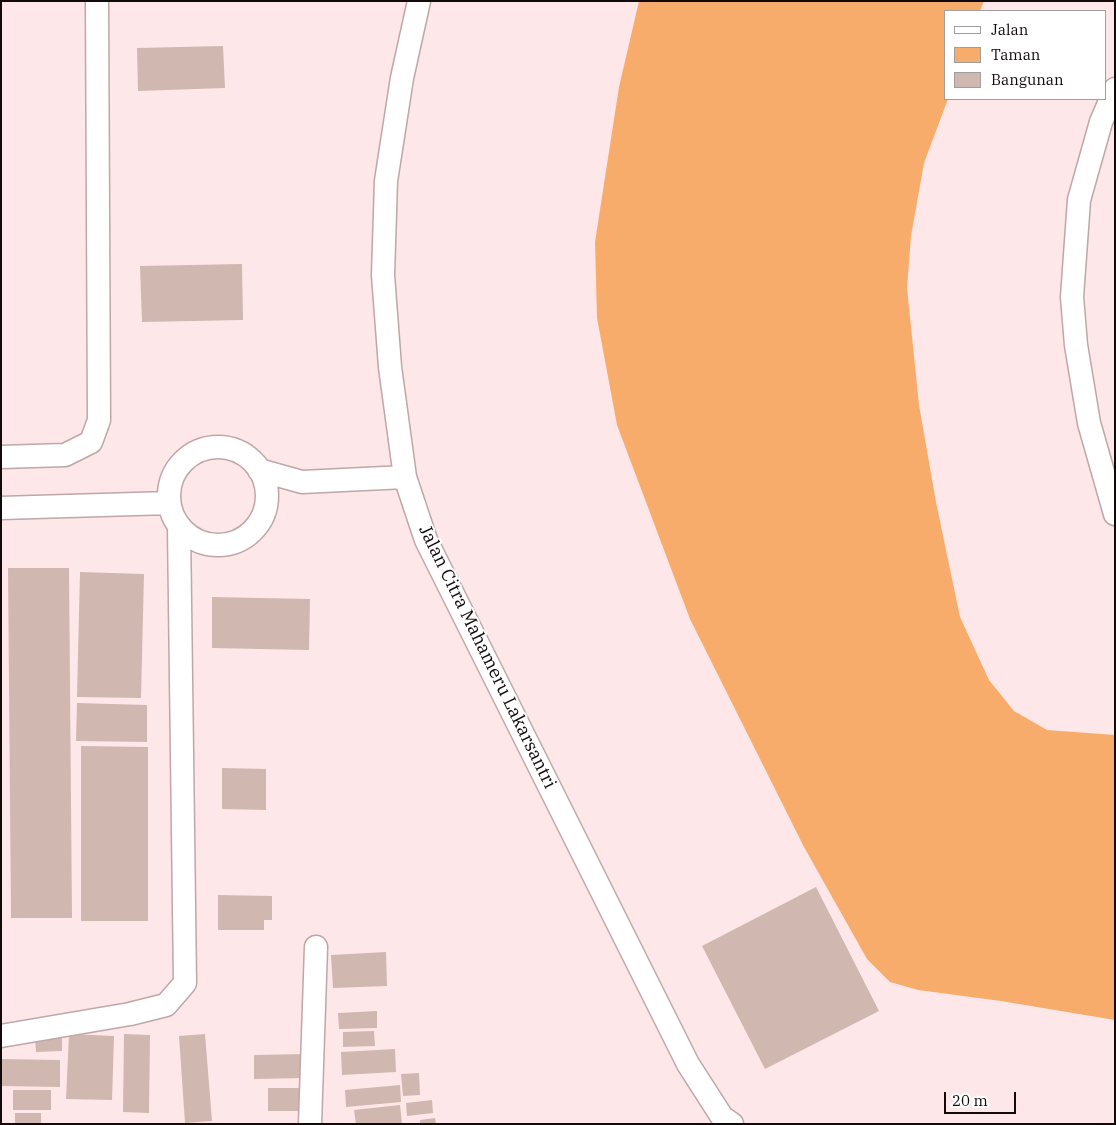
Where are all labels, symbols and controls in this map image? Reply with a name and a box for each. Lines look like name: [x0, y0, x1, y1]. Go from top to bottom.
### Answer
legend: [944, 10, 1106, 100]
text: Jalan: [991, 20, 1028, 39]
text: Taman: [991, 45, 1040, 64]
text: Bangunan: [991, 70, 1064, 89]
street label: Jalan Citra Mahameru Lakarsantri: [414, 522, 560, 792]
scale bar: [946, 1082, 1018, 1114]
text: 20 m: [952, 1091, 988, 1110]

